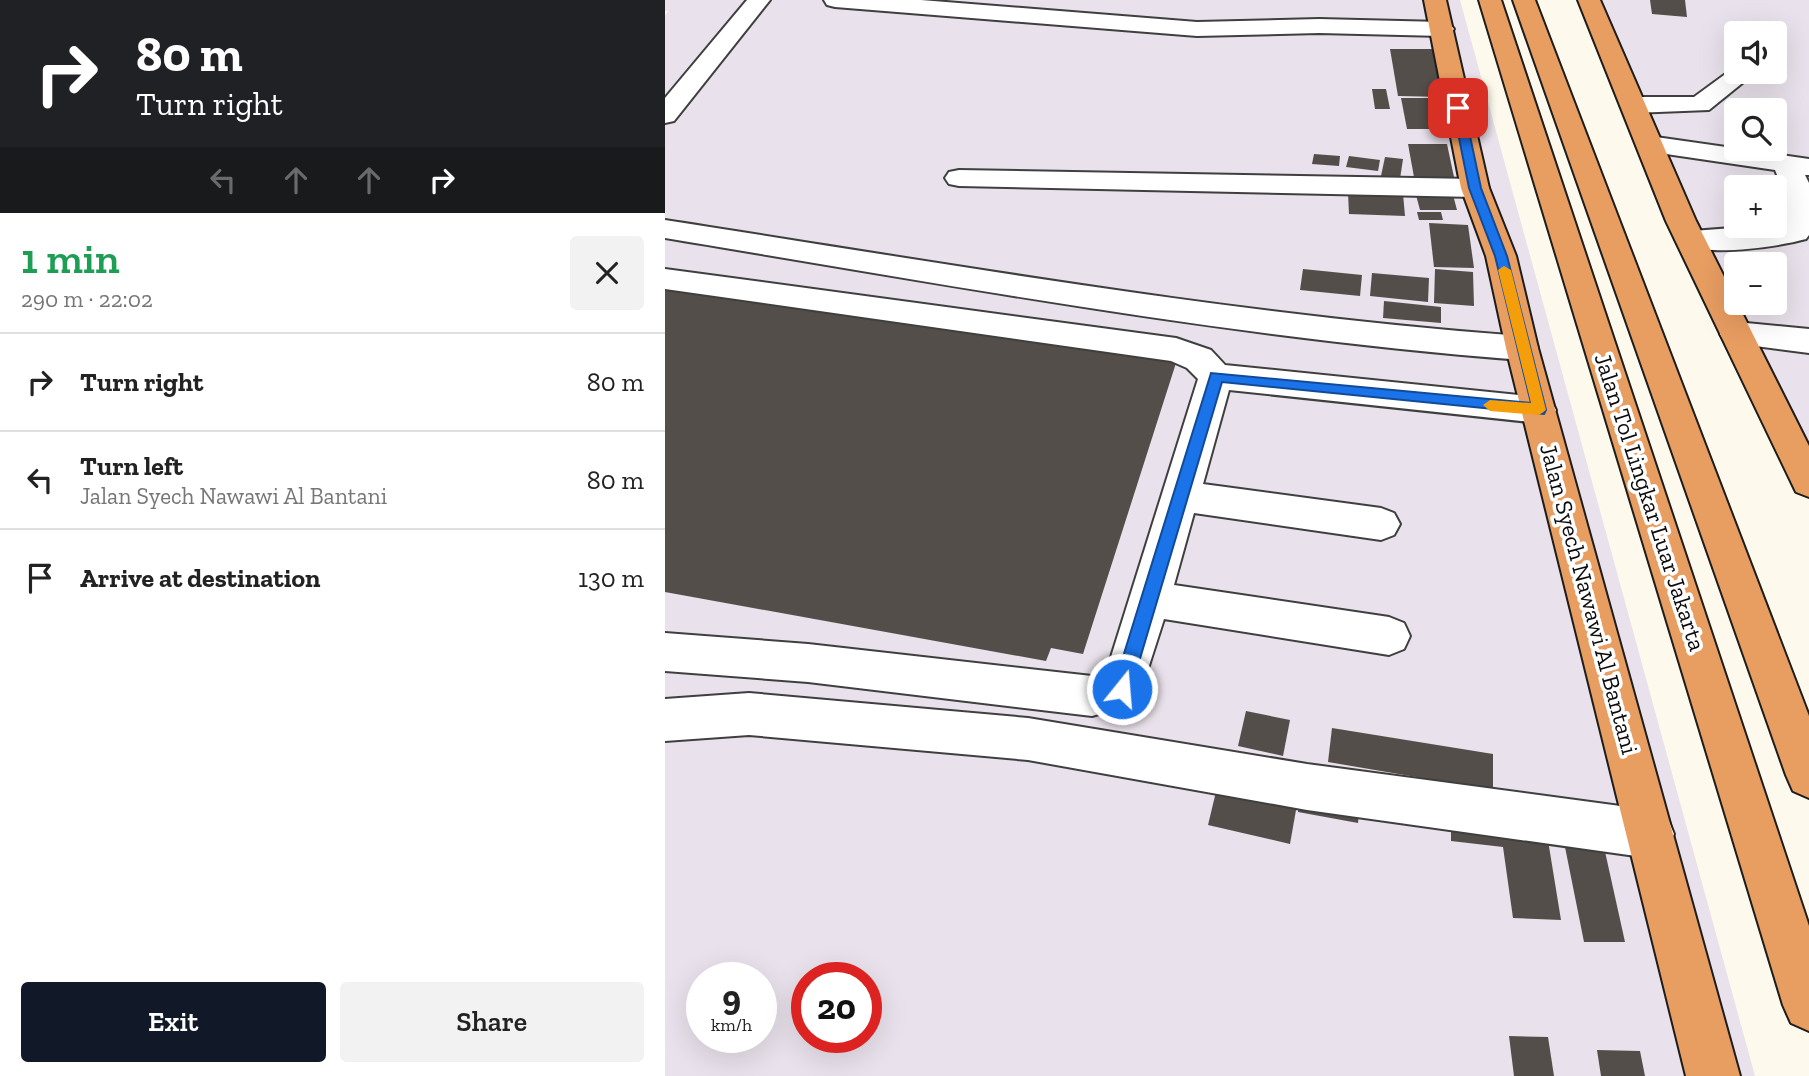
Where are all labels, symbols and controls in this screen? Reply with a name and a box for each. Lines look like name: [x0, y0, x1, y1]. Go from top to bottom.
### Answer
map controls: [1724, 21, 1787, 315]
button: sound: [1724, 21, 1787, 84]
text: 80 m: [136, 25, 243, 84]
icon: right: [21, 28, 112, 119]
pin: [1428, 78, 1488, 138]
text: Turn right: [136, 85, 283, 123]
icon: arrive: [1439, 89, 1477, 127]
button: search: [1724, 98, 1787, 161]
icon: left: [204, 161, 242, 199]
icon: ahead: [277, 161, 315, 199]
icon: ahead: [350, 161, 388, 199]
icon: right: [423, 161, 461, 199]
button: +: [1724, 175, 1787, 238]
text: 1 min: [21, 233, 120, 284]
button: close: [570, 236, 644, 310]
button: −: [1724, 252, 1787, 315]
text: 290 m · 22:02: [21, 285, 153, 313]
street label: Jalan Tol Lingkar Luar Jakarta: [1589, 349, 1712, 655]
icon: right: [21, 363, 59, 401]
text: Turn right: [80, 366, 203, 398]
text: 80 m: [587, 366, 644, 398]
street label: Jalan Syech Nawawi Al Bantani: [1534, 440, 1645, 758]
text: Turn left: [80, 450, 183, 482]
icon: left: [21, 461, 59, 499]
text: 80 m: [587, 464, 644, 496]
text: Jalan Syech Nawawi Al Bantani: [80, 482, 387, 510]
icon: arrive: [21, 559, 59, 597]
text: Arrive at destination: [80, 562, 320, 594]
text: 130 m: [578, 562, 644, 594]
position arrow: [1085, 652, 1159, 726]
speed limit sign: 20: [791, 962, 882, 1053]
text: 9: [722, 977, 741, 1019]
button: Exit: [21, 982, 326, 1062]
button: Share: [340, 982, 644, 1062]
text: km/h: [711, 1014, 752, 1036]

